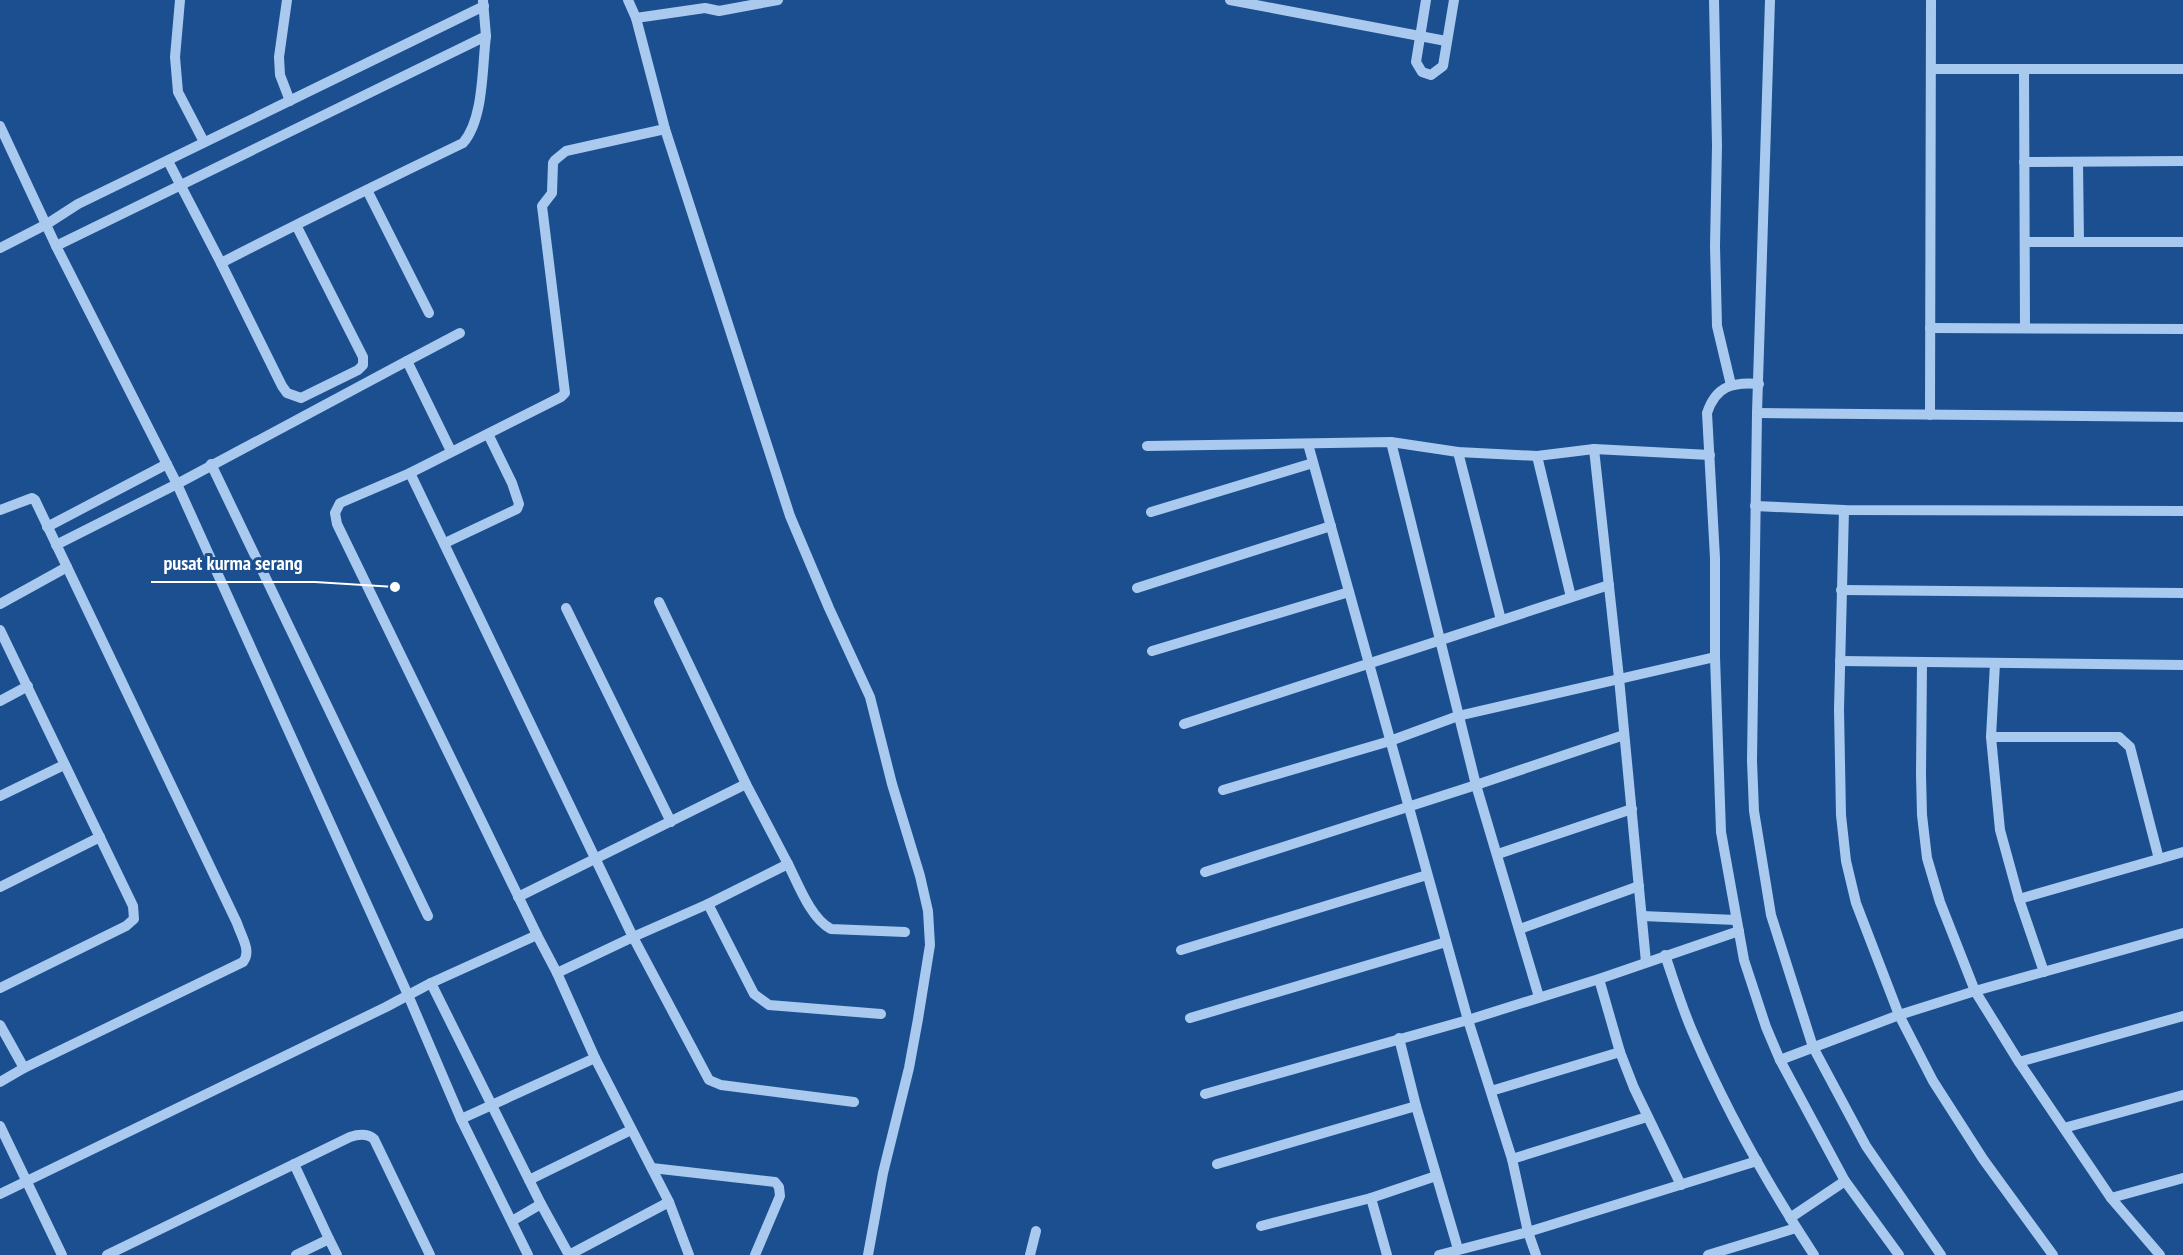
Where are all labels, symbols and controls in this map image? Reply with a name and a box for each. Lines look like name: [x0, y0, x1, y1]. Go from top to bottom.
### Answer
callout: pusat kurma serang: [151, 544, 315, 582]
text: pusat kurma serang: [163, 550, 303, 576]

